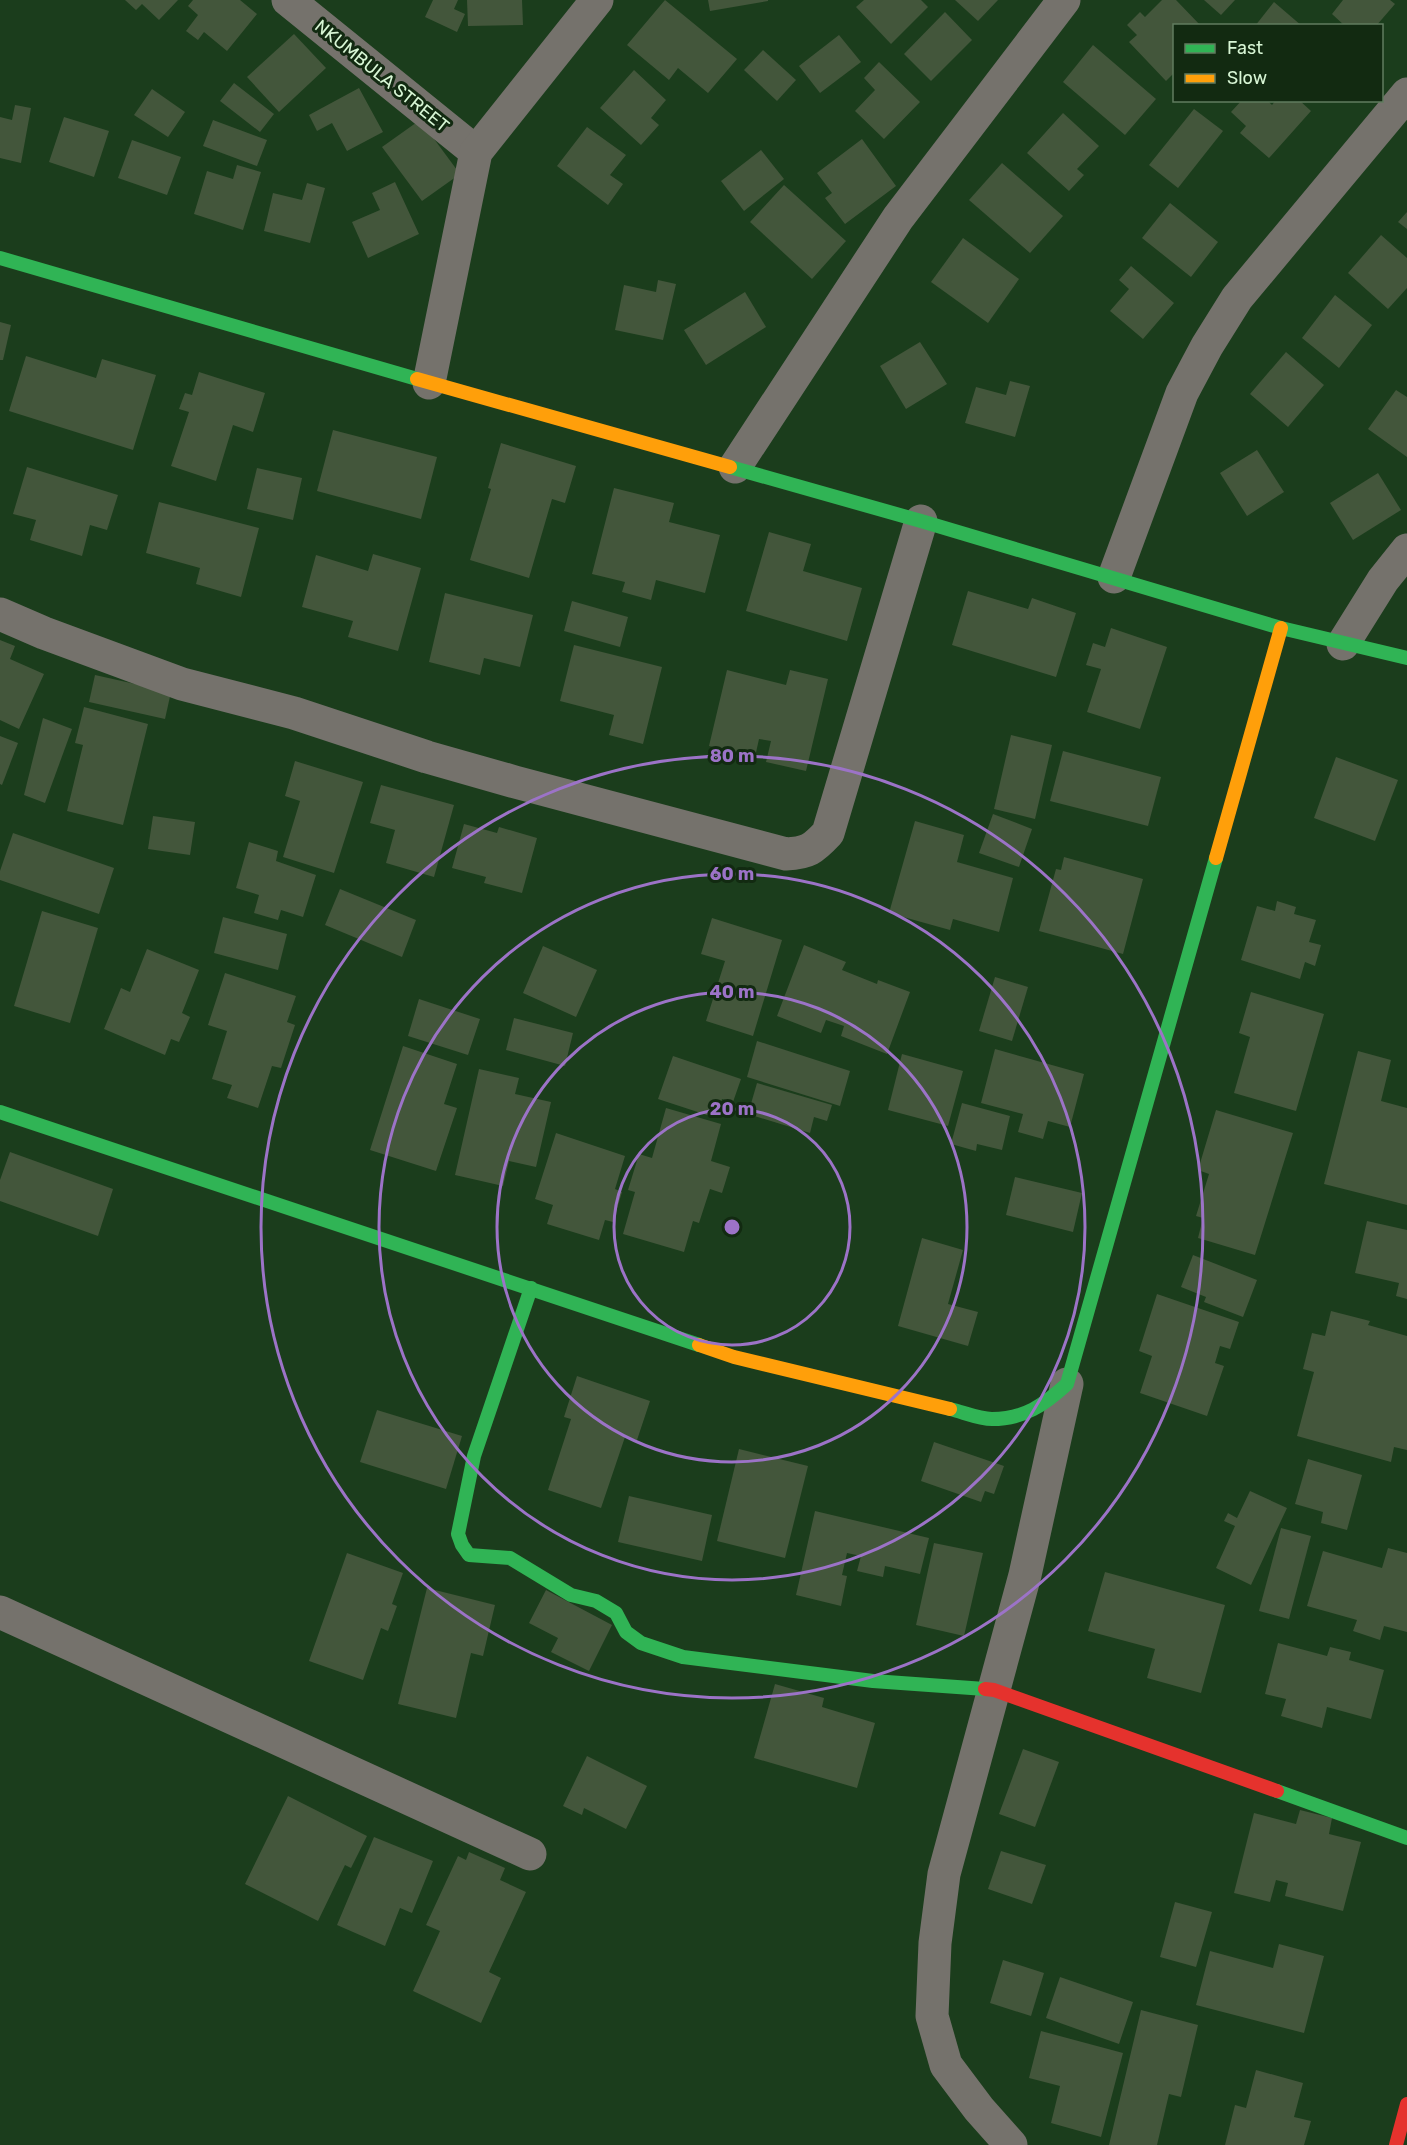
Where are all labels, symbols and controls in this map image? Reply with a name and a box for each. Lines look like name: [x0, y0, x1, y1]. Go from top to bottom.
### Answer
street label: NKUMBULA STREET: [310, 15, 454, 137]
legend: [1173, 24, 1383, 102]
text: Fast: [1227, 37, 1263, 59]
text: Slow: [1227, 67, 1267, 89]
text: 80 m: [710, 745, 754, 767]
text: 60 m: [710, 863, 754, 885]
text: 40 m: [710, 981, 754, 1003]
text: 20 m: [710, 1098, 754, 1120]
centre of rings: [722, 1217, 742, 1237]

